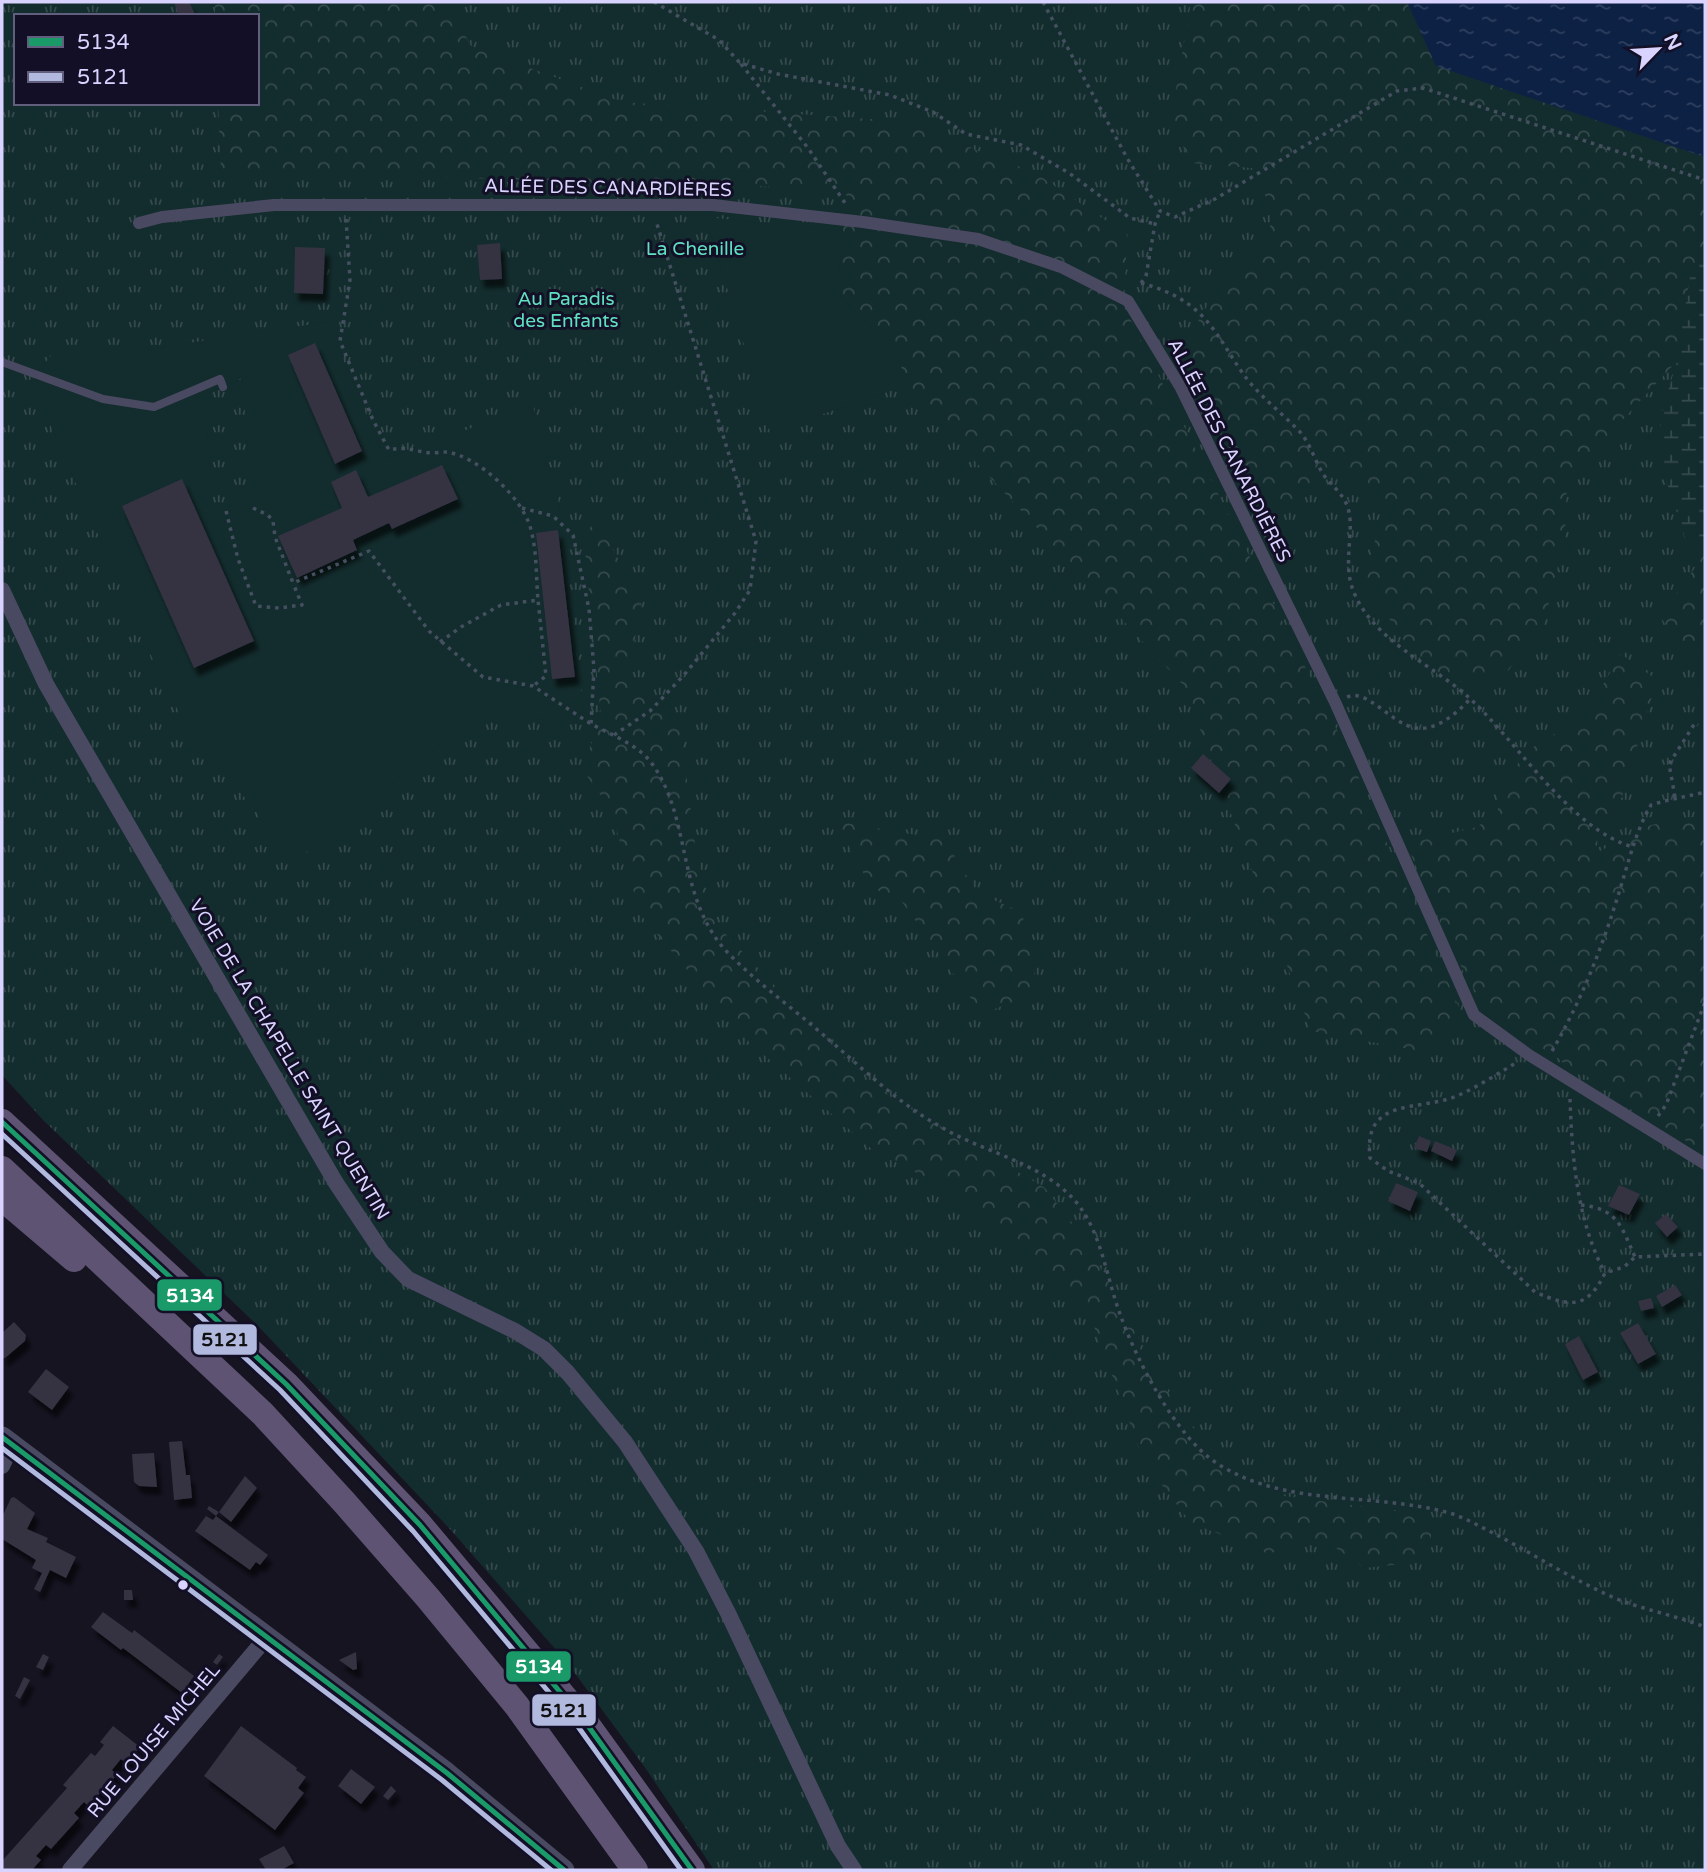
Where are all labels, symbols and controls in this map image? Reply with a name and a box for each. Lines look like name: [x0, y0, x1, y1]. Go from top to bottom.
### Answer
legend: [14, 14, 259, 105]
north arrow: [1623, 14, 1693, 84]
text: 5134: [77, 30, 130, 55]
text: N: [1659, 31, 1686, 54]
text: 5121: [77, 65, 130, 90]
street label: ALLÉE DES CANARDIÈRES: [484, 175, 732, 201]
park label: La Chenille: [646, 238, 744, 260]
park label: Au Paradis des Enfants: [513, 288, 619, 332]
street label: ALLÉE DES CANARDIÈRES: [1163, 335, 1295, 566]
street label: VOIE DE LA CHAPELLE SAINT QUENTIN: [184, 895, 394, 1224]
line badge: 5134: [156, 1278, 223, 1312]
text: 5134: [166, 1285, 214, 1307]
line badge: 5121: [192, 1323, 258, 1356]
text: 5121: [201, 1329, 249, 1351]
unlabelled marker: [176, 1578, 190, 1592]
line badge: 5134: [505, 1650, 572, 1683]
text: 5134: [515, 1656, 563, 1678]
street label: RUE LOUISE MICHEL: [83, 1659, 225, 1822]
line badge: 5121: [531, 1693, 597, 1727]
text: 5121: [540, 1700, 588, 1722]

